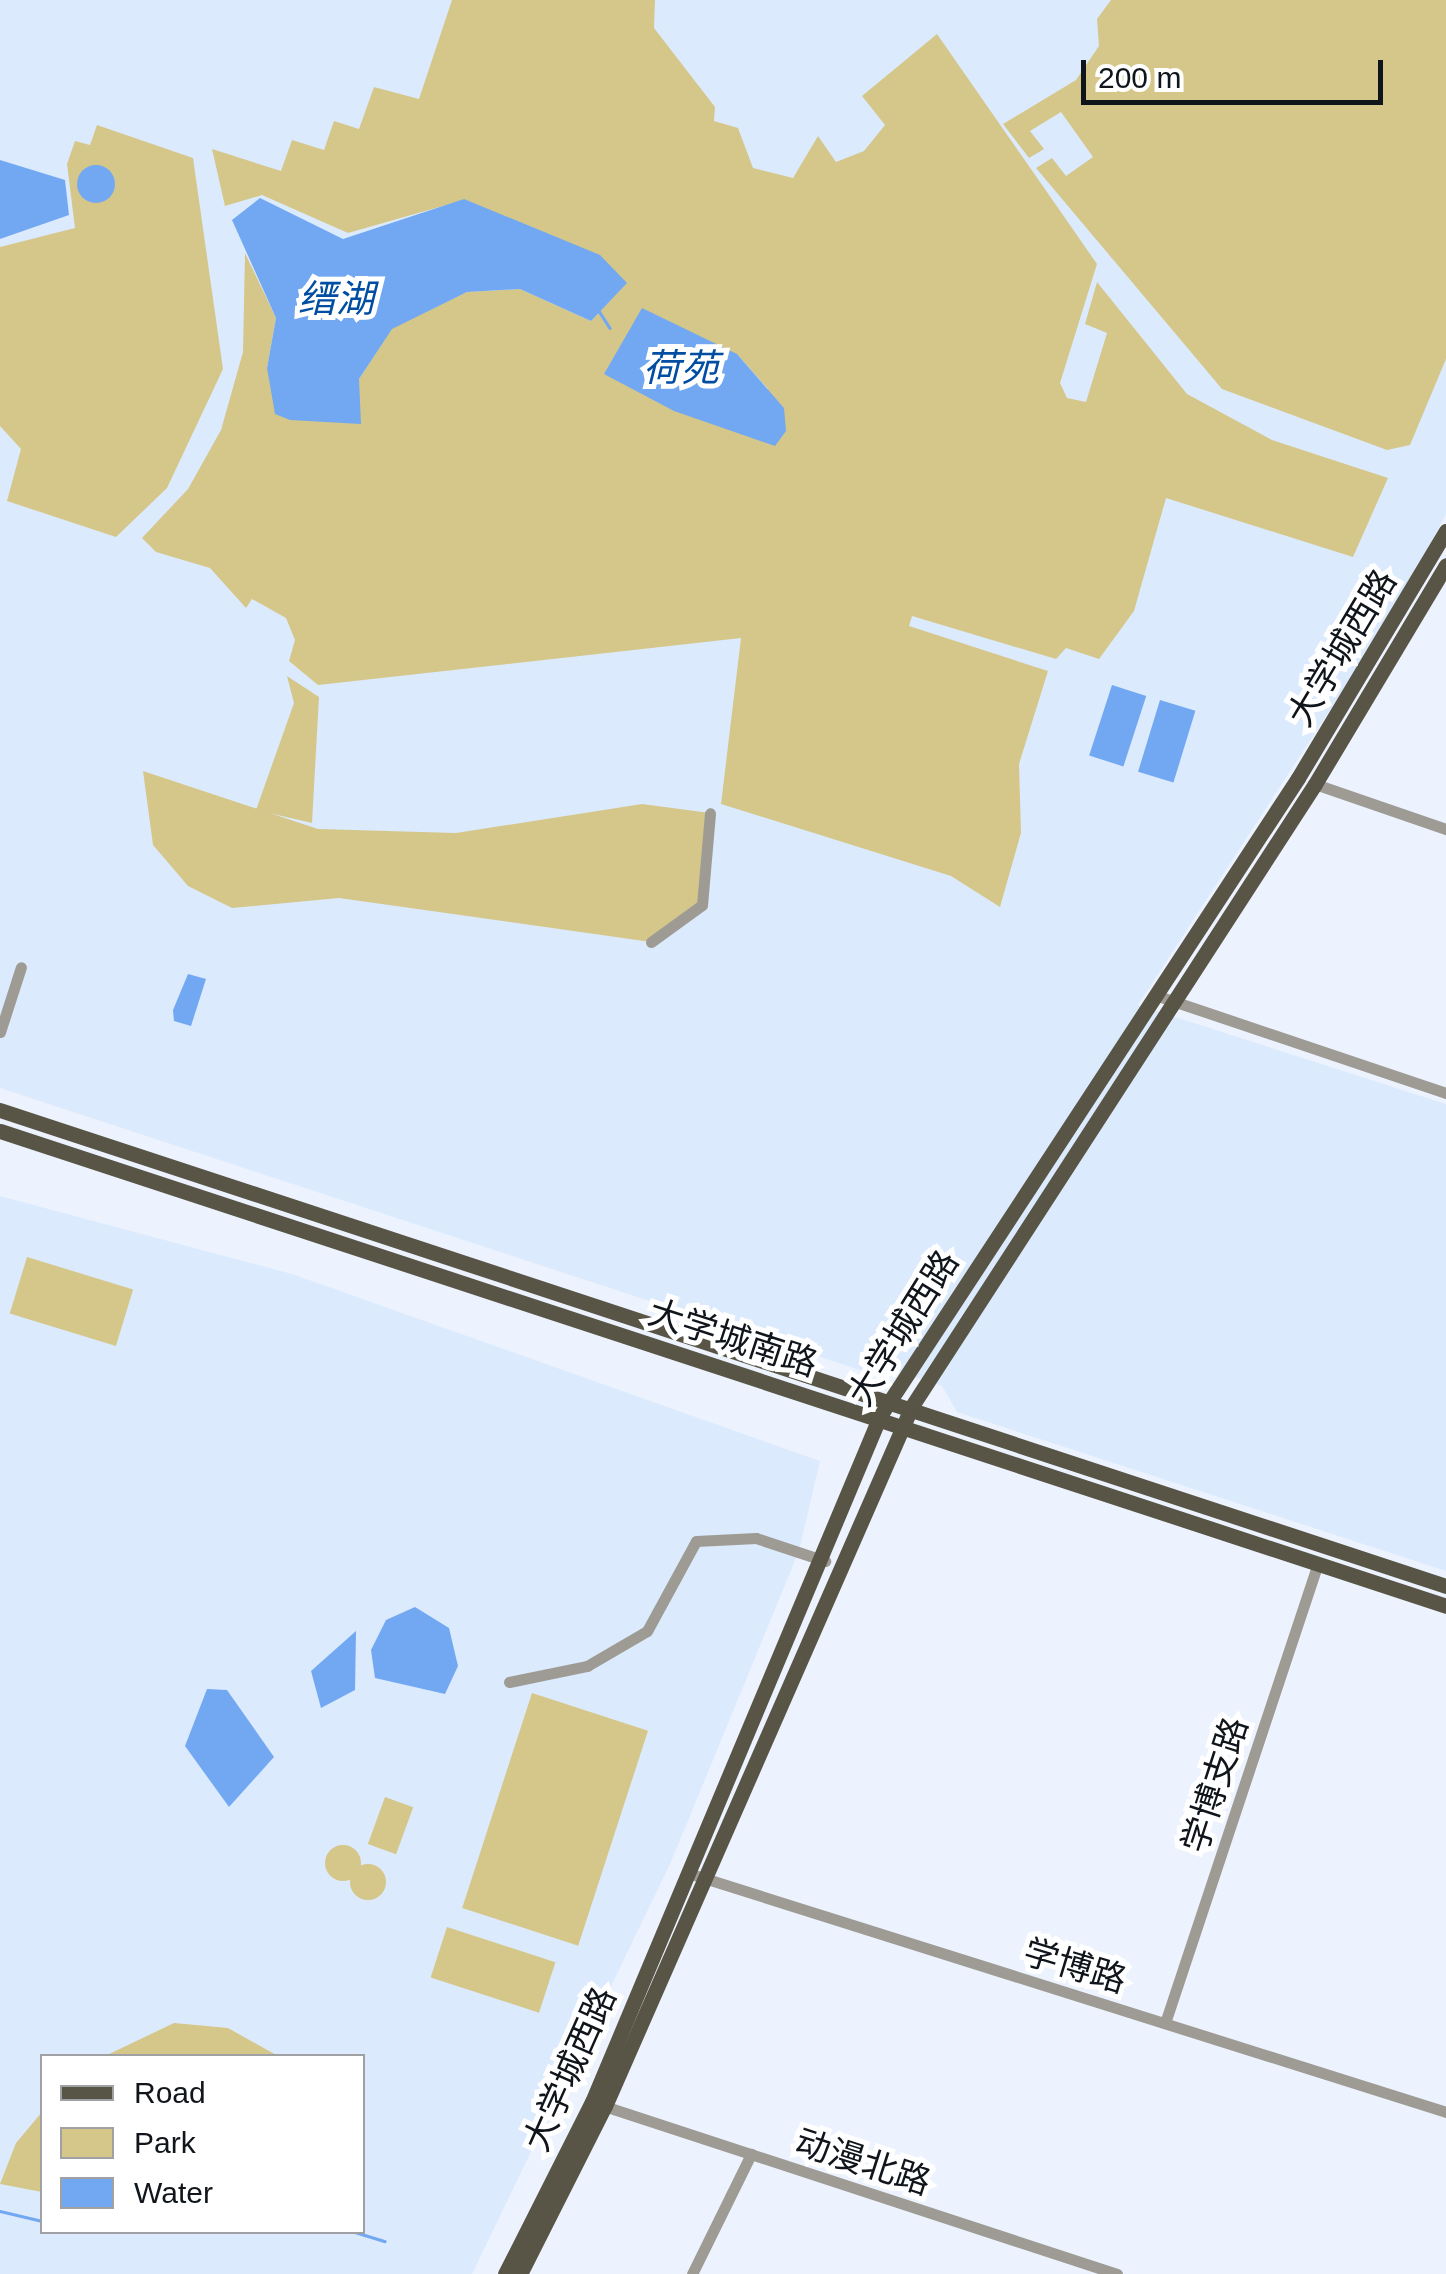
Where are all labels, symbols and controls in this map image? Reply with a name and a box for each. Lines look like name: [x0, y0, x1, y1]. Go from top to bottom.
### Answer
scale bar: [1086, 40, 1388, 102]
text: 200 m: [1098, 61, 1181, 94]
water label: 缙湖: [298, 277, 374, 323]
water label: 荷苑: [643, 346, 719, 392]
street label: 大学城西路: [1279, 562, 1405, 734]
street label: 大学城西路: [839, 1243, 967, 1413]
street label: 大学城南路: [643, 1291, 823, 1385]
street label: 学博支路: [1173, 1712, 1257, 1858]
street label: 学博路: [1019, 1931, 1131, 2001]
street label: 大学城西路: [515, 1981, 625, 2157]
legend: [40, 2054, 365, 2234]
text: Road: [134, 2076, 206, 2109]
street label: 动漫北路: [790, 2120, 936, 2204]
text: Park: [134, 2126, 196, 2159]
text: Water: [134, 2176, 213, 2209]

